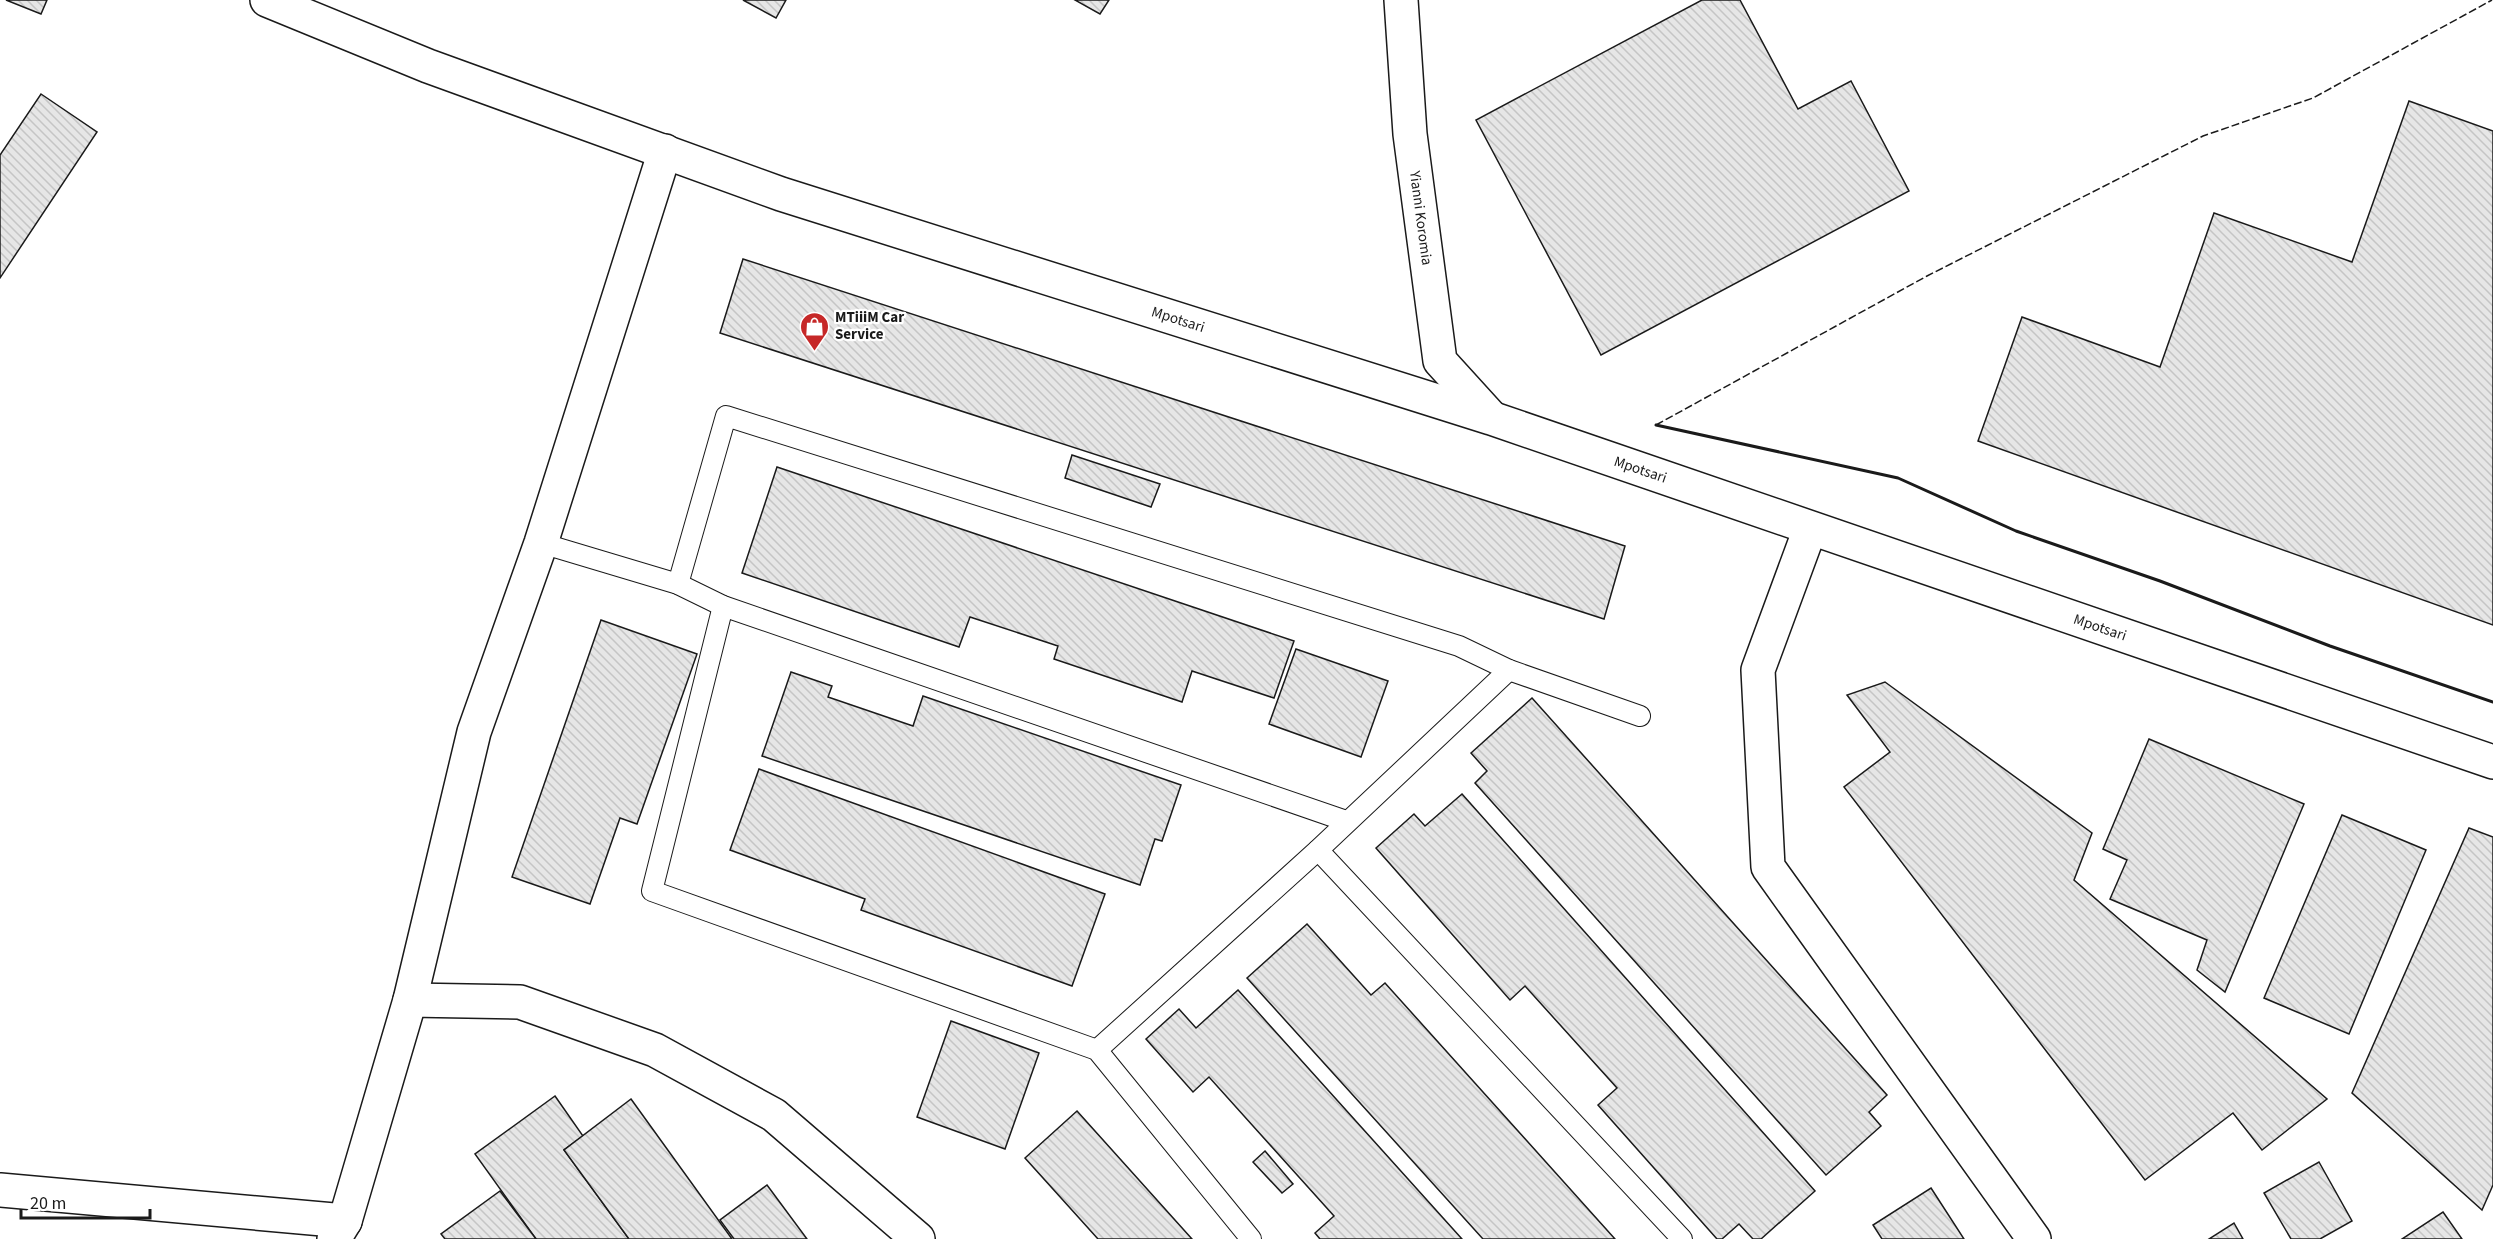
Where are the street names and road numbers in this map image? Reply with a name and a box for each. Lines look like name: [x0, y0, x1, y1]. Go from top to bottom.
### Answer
street label: Yianni Koromia: [1404, 168, 1437, 267]
street label: Mpotsari: [1149, 302, 1207, 338]
street label: Mpotsari: [1611, 451, 1670, 489]
street label: Mpotsari: [2071, 609, 2129, 646]

